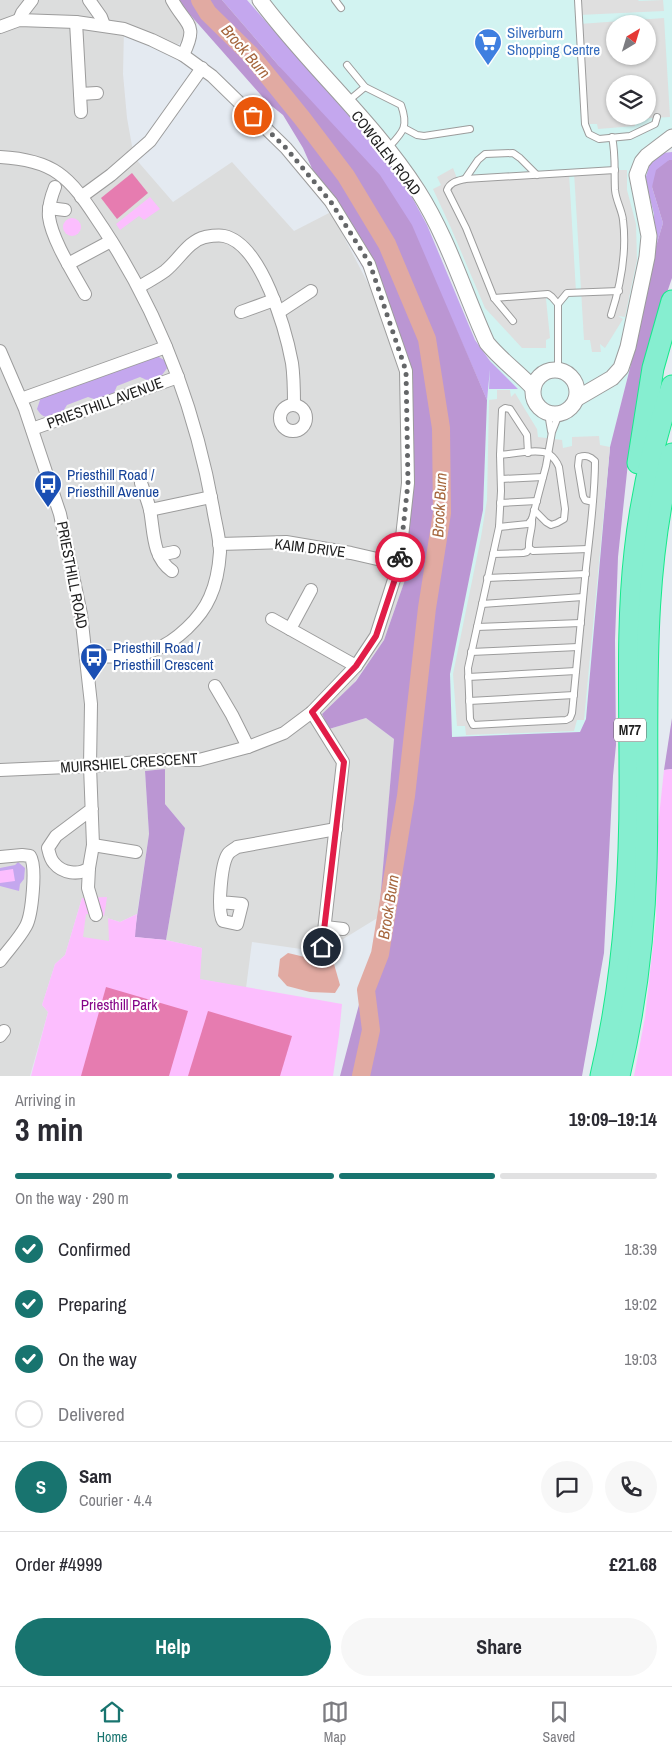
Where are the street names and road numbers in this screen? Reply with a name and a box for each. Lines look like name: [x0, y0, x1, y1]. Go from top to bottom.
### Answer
street label: COWGLEN ROAD: [347, 106, 426, 200]
street label: PRIESTHILL AVENUE: [44, 372, 166, 433]
street label: PRIESTHILL ROAD: [52, 519, 93, 630]
street label: KAIM DRIVE: [273, 533, 347, 562]
road number: M77: [614, 718, 646, 742]
street label: MUIRSHIEL CRESCENT: [60, 747, 199, 778]

